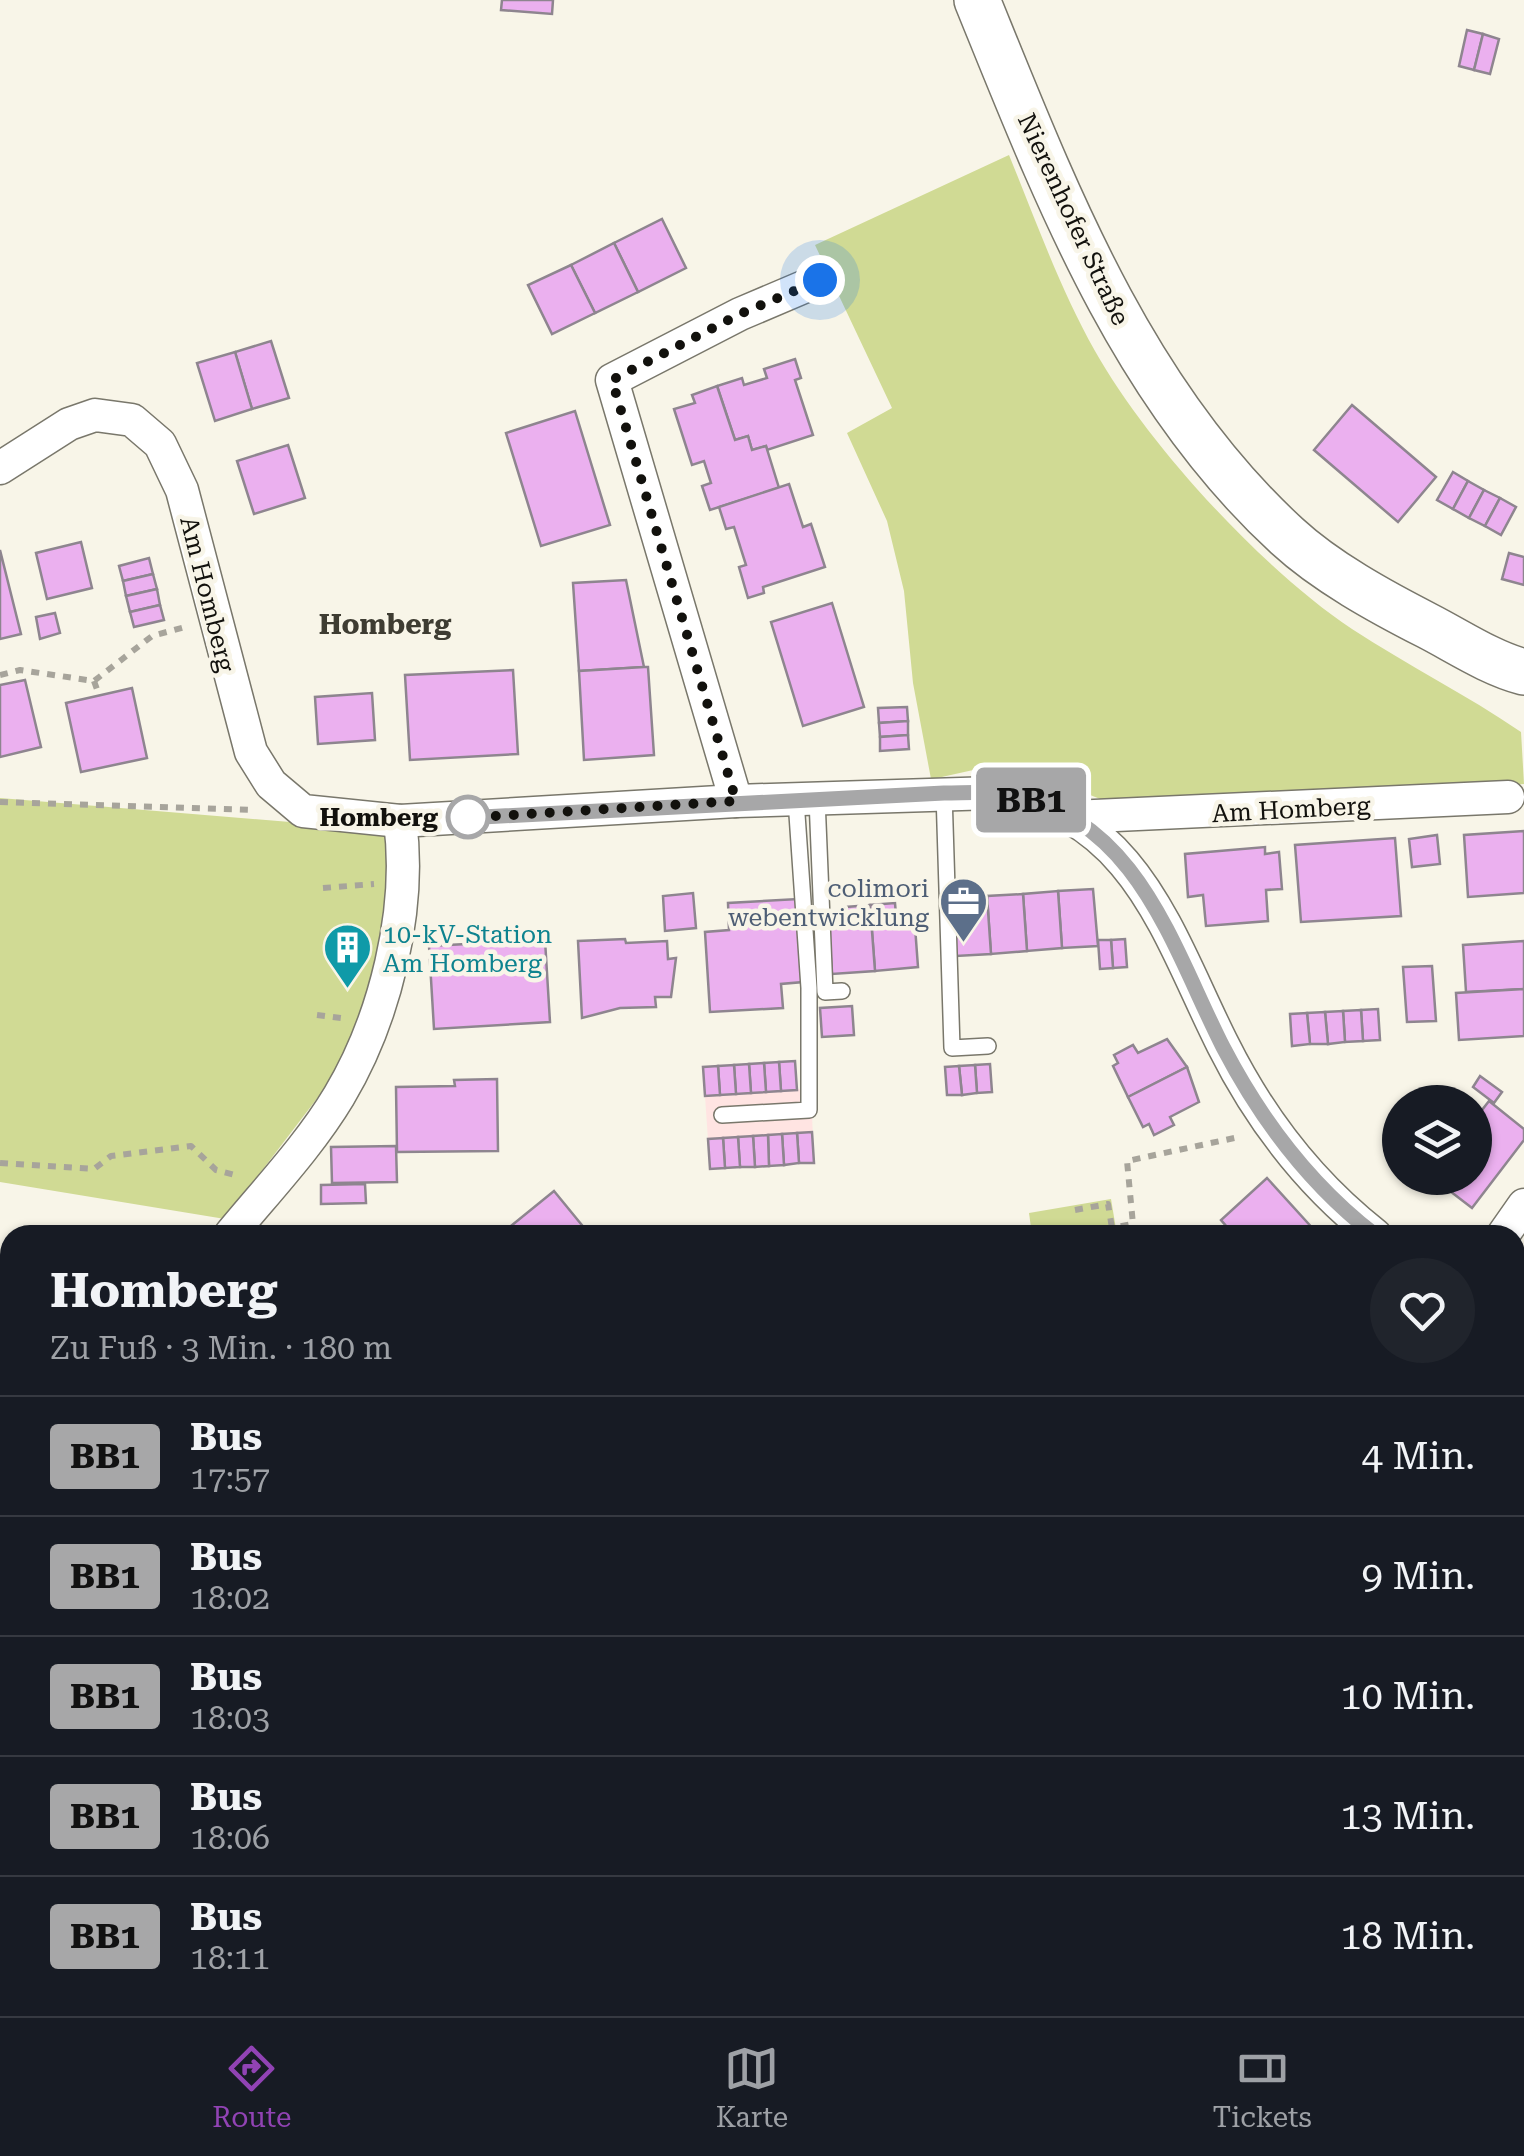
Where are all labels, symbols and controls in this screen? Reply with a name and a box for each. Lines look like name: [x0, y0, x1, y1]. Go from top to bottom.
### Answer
street label: Nierenhofer Straße: [1012, 109, 1135, 330]
your location: [795, 255, 845, 305]
street label: Am Homberg: [174, 514, 241, 675]
district label: Homberg: [319, 608, 452, 641]
line badge: BB1: [974, 768, 1088, 832]
text: BB1: [996, 780, 1066, 821]
street label: Am Homberg: [1211, 791, 1372, 828]
marker: Homberg: [447, 796, 489, 838]
place label: Homberg: [320, 803, 439, 832]
place label: colimori webentwicklung: [728, 874, 930, 932]
office icon: colimori webentwicklung: [938, 876, 990, 944]
place label: 10-kV-Station Am Homberg: [383, 920, 552, 978]
building icon: 10-kV-Station Am Homberg: [322, 922, 374, 990]
map controls: [1382, 1085, 1492, 1195]
button: layers: [1382, 1085, 1492, 1195]
button: heart: [1370, 1258, 1475, 1363]
text: Homberg: [50, 1263, 277, 1319]
text: Zu Fuß · 3 Min. · 180 m: [50, 1329, 392, 1367]
text: Bus: [190, 1415, 262, 1459]
text: 4 Min.: [1361, 1434, 1475, 1478]
text: BB1: [70, 1436, 140, 1477]
text: 17:57: [190, 1459, 270, 1497]
text: Bus: [190, 1535, 262, 1579]
text: 9 Min.: [1361, 1554, 1475, 1598]
text: BB1: [70, 1556, 140, 1597]
text: 18:02: [190, 1579, 270, 1617]
text: Bus: [190, 1655, 262, 1699]
text: 10 Min.: [1340, 1674, 1475, 1718]
text: BB1: [70, 1676, 140, 1717]
text: 18:03: [190, 1699, 270, 1737]
text: Bus: [190, 1775, 262, 1819]
text: 13 Min.: [1340, 1794, 1475, 1838]
text: BB1: [70, 1796, 140, 1837]
text: 18:06: [190, 1819, 270, 1857]
text: Bus: [190, 1895, 262, 1939]
text: 18 Min.: [1340, 1914, 1475, 1958]
text: BB1: [70, 1916, 140, 1957]
text: 18:11: [190, 1939, 270, 1977]
tab: Route: [212, 2041, 291, 2134]
tab: Karte: [716, 2041, 788, 2134]
tab: Tickets: [1212, 2041, 1312, 2134]

